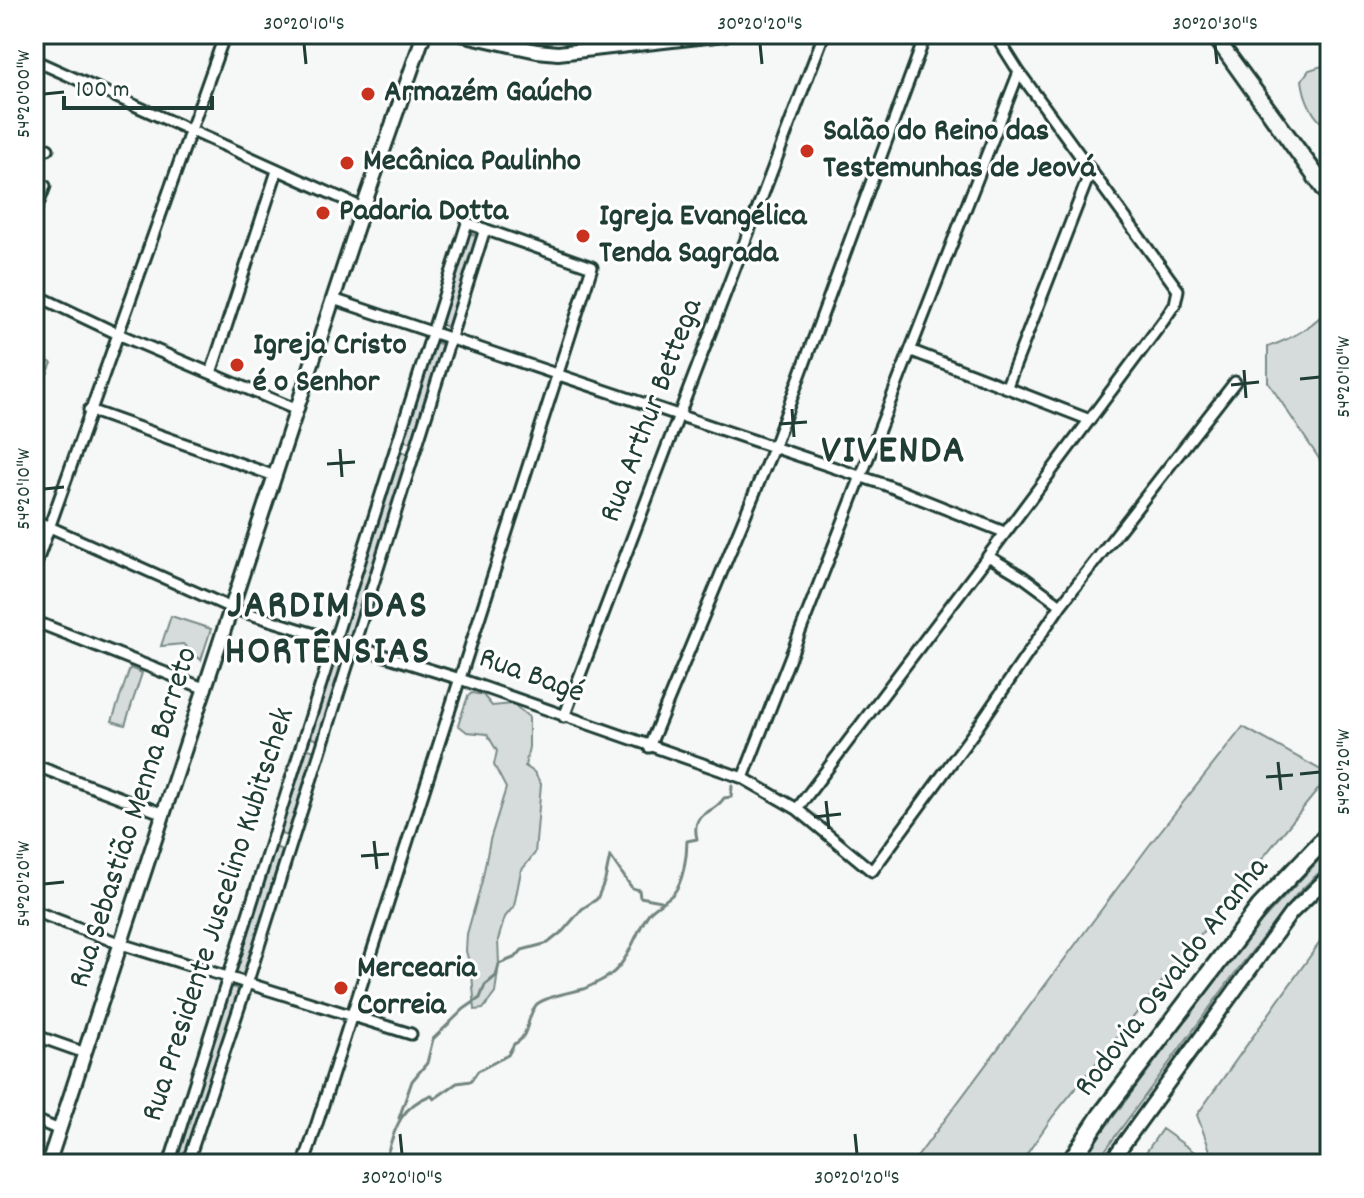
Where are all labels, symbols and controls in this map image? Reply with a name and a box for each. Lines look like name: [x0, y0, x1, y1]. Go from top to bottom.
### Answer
text: 30°20'10"S: [264, 11, 345, 39]
text: 30°20'20"S: [717, 11, 803, 39]
text: 30°20'30"S: [1172, 11, 1258, 39]
text: 54°20'00"W: [11, 50, 39, 138]
scale bar: [64, 60, 212, 110]
place label: Armazém Gaúcho: [384, 71, 592, 117]
text: 100 m: [76, 74, 129, 108]
marker: Armazém Gaúcho: [359, 85, 377, 103]
place label: Salão do Reino das Testemunhas de Jeová: [823, 110, 1097, 193]
place label: Mecânica Paulinho: [363, 140, 581, 186]
marker: Salão do Reino das Testemunhas de Jeová: [798, 142, 816, 160]
marker: Mecânica Paulinho: [338, 154, 356, 172]
place label: Padaria Dotta: [339, 190, 509, 236]
place label: Igreja Evangélica Tenda Sagrada: [599, 195, 807, 278]
marker: Padaria Dotta: [314, 204, 332, 222]
marker: Igreja Evangélica Tenda Sagrada: [574, 227, 592, 245]
street label: Rua Arthur Bettega: [589, 291, 717, 530]
place label: Igreja Cristo é o Senhor: [253, 324, 407, 407]
text: 54°20'10"W: [1331, 336, 1359, 418]
marker: Igreja Cristo é o Senhor: [228, 356, 246, 374]
district label: VIVENDA: [821, 425, 967, 482]
text: 54°20'10"W: [11, 448, 39, 530]
district label: JARDIM DAS HORTÊNSIAS: [225, 580, 431, 683]
street label: Rua Bagé: [472, 637, 590, 717]
street label: Rua Sebastião Menna Barreto: [58, 641, 212, 995]
street label: Rua Presidente Juscelino Kubitschek: [131, 702, 309, 1128]
text: 54°20'20"W: [1331, 729, 1359, 815]
text: 54°20'20"W: [11, 841, 39, 927]
street label: Rodovia Osvaldo Aranha: [1064, 847, 1282, 1108]
place label: Mercearia Correia: [357, 947, 477, 1030]
marker: Mercearia Correia: [332, 979, 350, 997]
text: 30°20'10"S: [362, 1165, 443, 1193]
text: 30°20'20"S: [814, 1165, 900, 1193]

